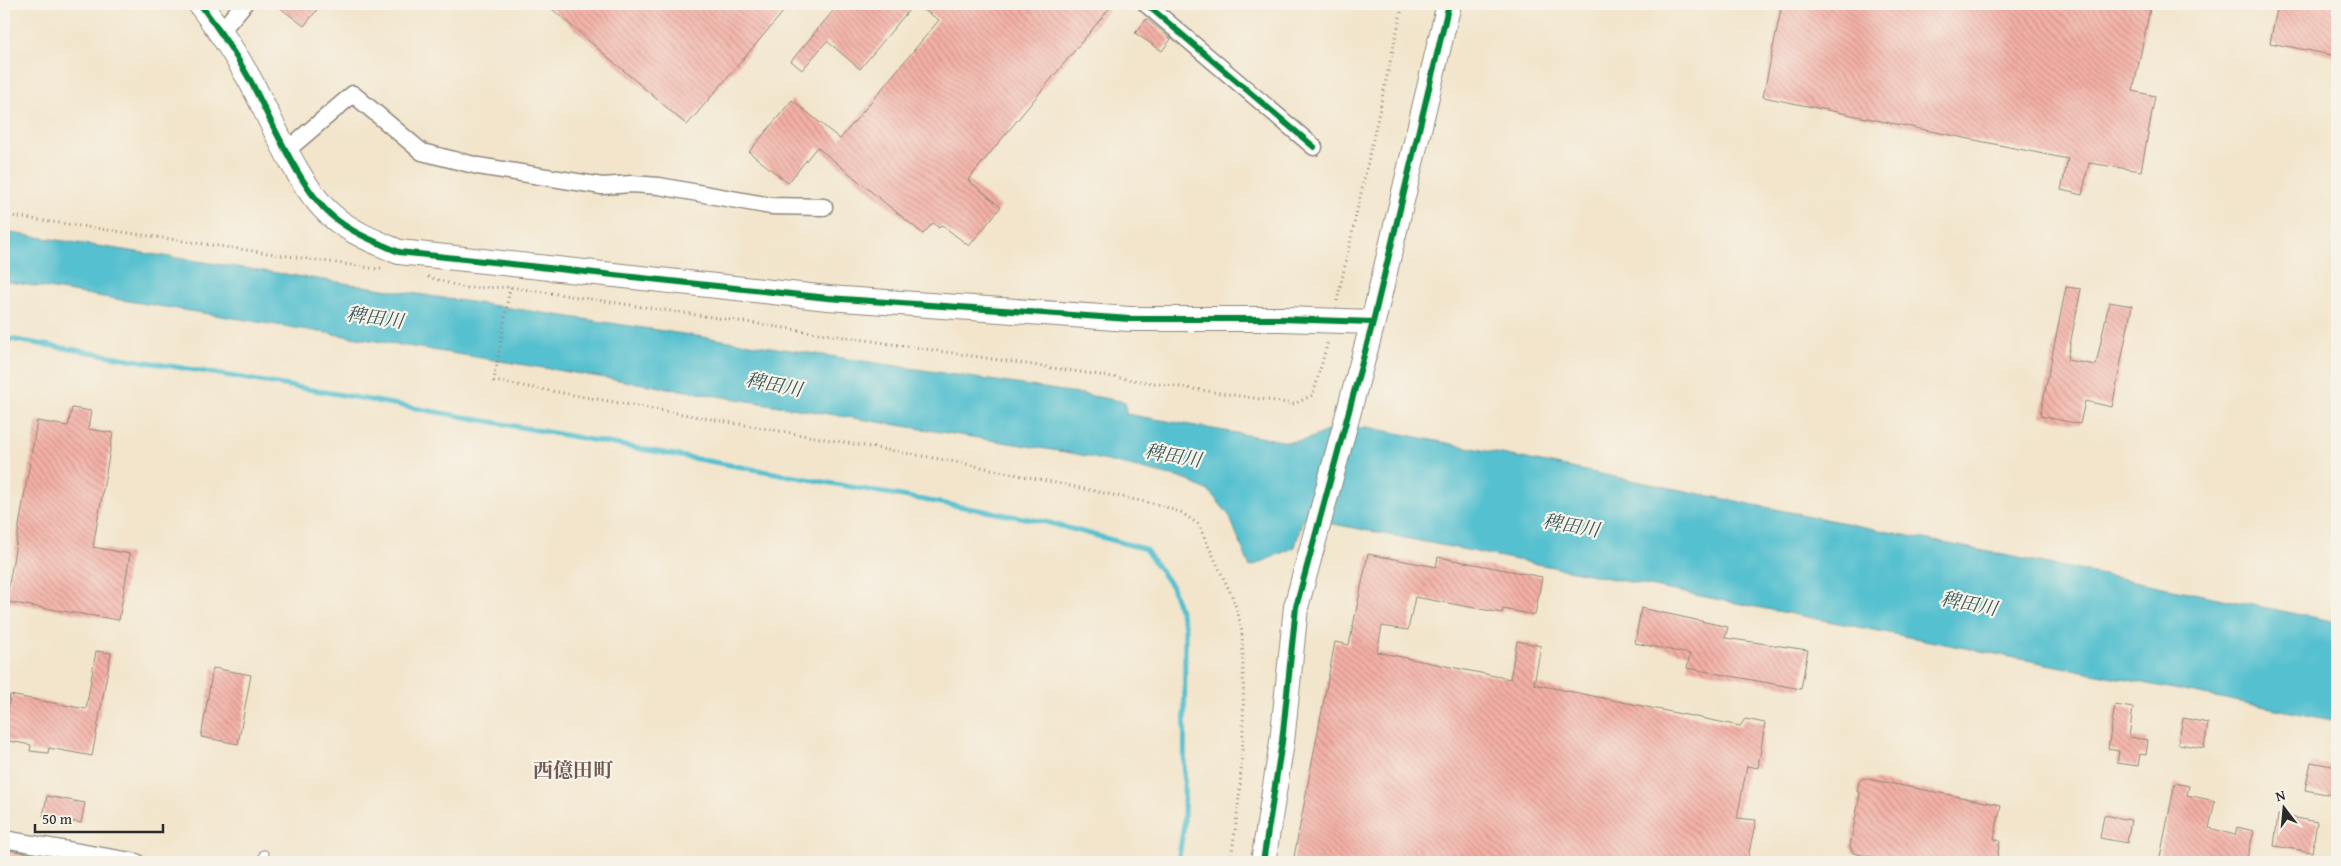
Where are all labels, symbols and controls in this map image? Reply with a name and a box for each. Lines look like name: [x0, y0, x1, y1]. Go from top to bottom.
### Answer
water label: 稗田川: [345, 299, 407, 335]
water label: 稗田川: [743, 365, 807, 404]
water label: 稗田川: [1142, 436, 1205, 474]
water label: 稗田川: [1540, 506, 1603, 544]
water label: 稗田川: [1938, 584, 2002, 623]
district label: 西億田町: [533, 755, 614, 784]
north arrow: [2258, 784, 2308, 834]
text: N: [2273, 784, 2288, 806]
scale bar: [35, 801, 162, 833]
text: 50 m: [42, 808, 73, 829]

